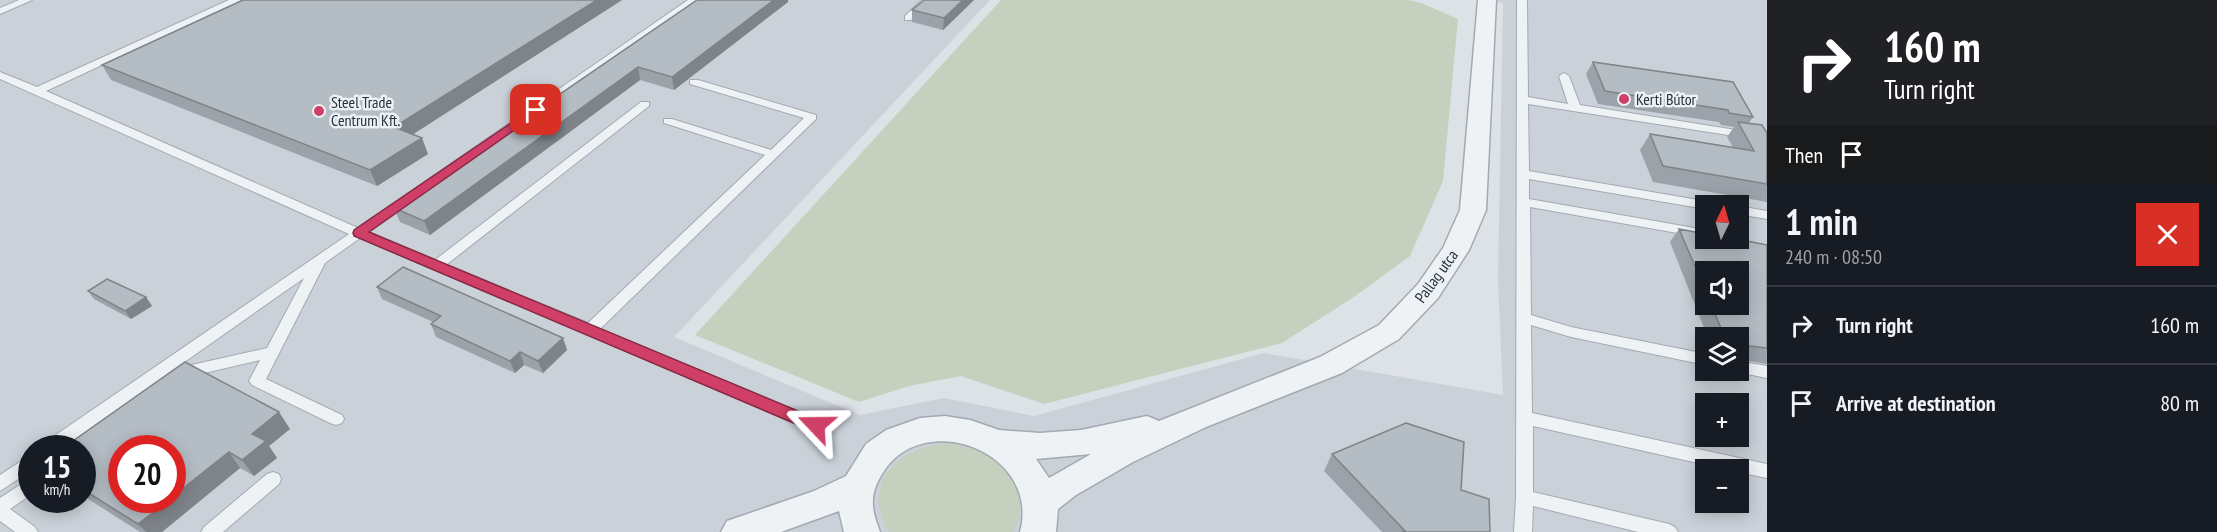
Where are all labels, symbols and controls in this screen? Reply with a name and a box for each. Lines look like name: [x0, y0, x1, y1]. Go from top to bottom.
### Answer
text: 160 m: [1884, 19, 1981, 74]
icon: right: [1785, 24, 1863, 102]
text: Turn right: [1884, 72, 1975, 106]
pin: [510, 84, 561, 135]
place label: Kerti Bútor: [1636, 89, 1697, 109]
place label: Steel Trade Centrum Kft.: [331, 92, 400, 130]
marker: Kerti Bútor: [1617, 92, 1631, 106]
icon: arrive: [519, 93, 552, 126]
marker: Steel Trade Centrum Kft.: [312, 104, 326, 118]
icon: arrive: [1835, 138, 1868, 171]
text: Then: [1785, 141, 1823, 169]
north arrow: [1695, 195, 1749, 249]
map controls: [1695, 195, 1749, 513]
text: 1 min: [1785, 198, 1858, 245]
button: close: [2136, 203, 2199, 266]
text: 240 m · 08:50: [1785, 244, 1882, 270]
street label: Pallag utca: [1410, 246, 1462, 306]
button: sound: [1695, 261, 1749, 315]
icon: right: [1785, 309, 1818, 342]
text: Turn right: [1836, 311, 1913, 339]
text: 160 m: [2150, 311, 2199, 339]
button: layers: [1695, 327, 1749, 381]
icon: arrive: [1785, 387, 1818, 420]
text: Arrive at destination: [1836, 389, 1996, 417]
text: 80 m: [2160, 389, 2199, 417]
position arrow: [784, 393, 848, 457]
button: +: [1695, 393, 1749, 447]
speed limit sign: 20: [108, 435, 186, 513]
text: 15: [43, 447, 71, 486]
button: −: [1695, 459, 1749, 513]
text: km/h: [44, 480, 70, 499]

